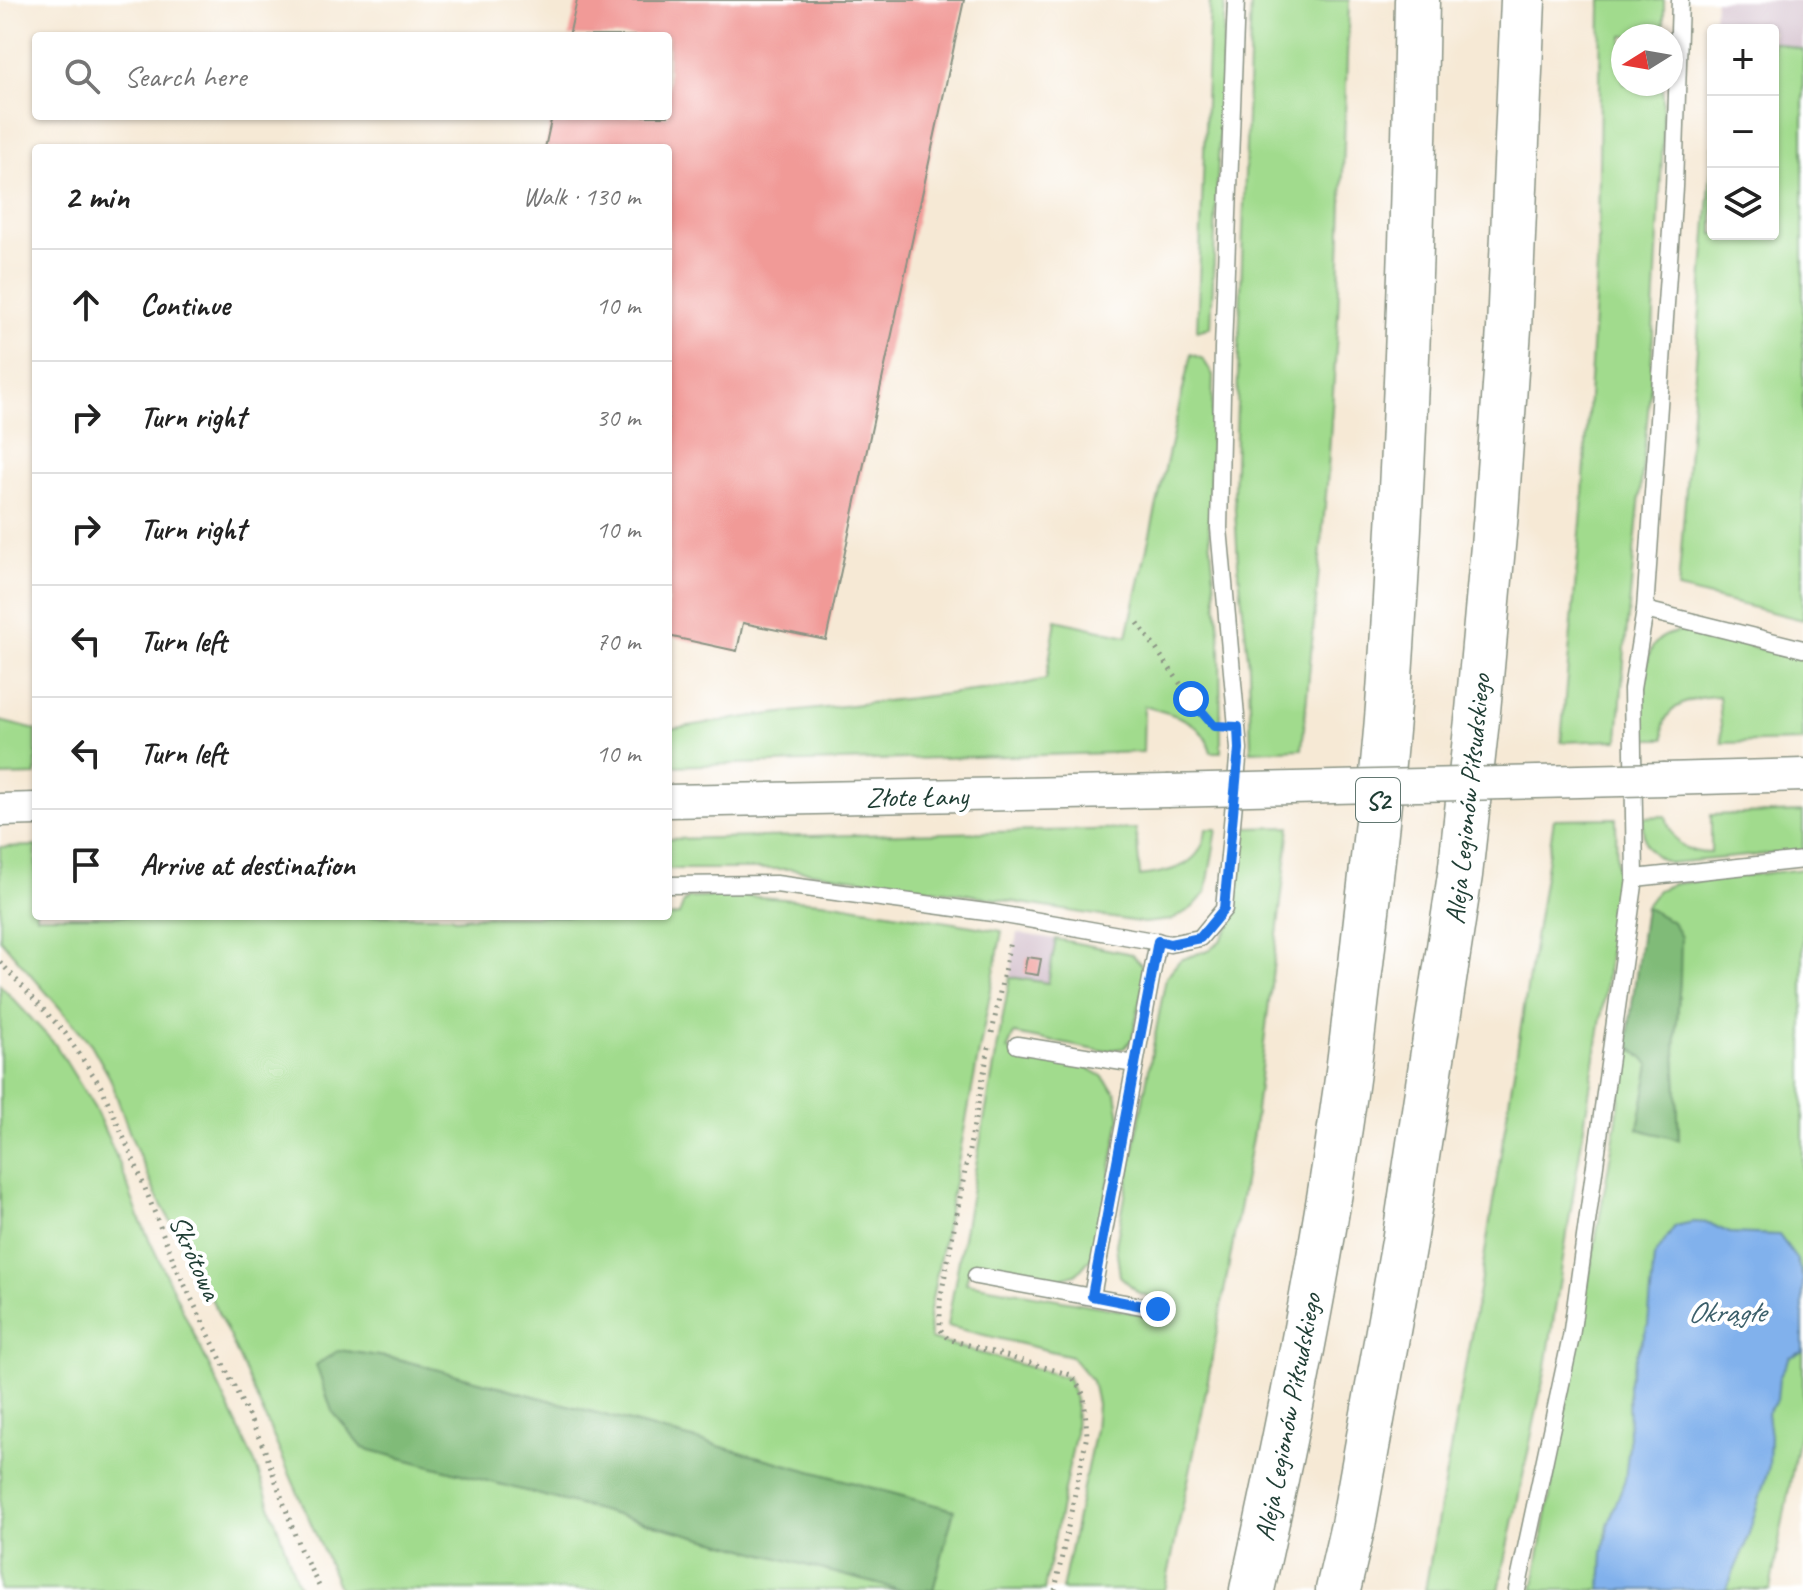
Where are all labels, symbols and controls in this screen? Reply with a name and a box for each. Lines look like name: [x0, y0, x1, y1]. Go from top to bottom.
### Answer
north arrow: [1611, 24, 1683, 96]
map controls: [1707, 24, 1779, 240]
button: +: [1707, 24, 1779, 96]
search box: [32, 32, 672, 120]
icon: search: [60, 54, 104, 98]
text: Search here: [124, 57, 246, 95]
button: −: [1707, 96, 1779, 168]
button: layers: [1707, 168, 1779, 240]
text: 2 min: [64, 175, 129, 218]
text: Walk · 130 m: [523, 180, 640, 213]
icon: ahead: [64, 283, 108, 327]
text: Continue: [140, 286, 230, 324]
text: 10 m: [596, 289, 640, 322]
icon: right: [64, 395, 108, 439]
text: Turn right: [140, 398, 245, 436]
text: 30 m: [596, 401, 640, 434]
icon: right: [64, 507, 108, 551]
text: Turn right: [140, 510, 245, 548]
text: 10 m: [596, 513, 640, 546]
icon: left: [64, 619, 108, 663]
text: Turn left: [140, 622, 227, 660]
text: 70 m: [596, 625, 640, 658]
street label: Aleja Legionów Piłsudskiego: [1437, 670, 1498, 926]
route start: [1173, 681, 1209, 717]
icon: left: [64, 731, 108, 775]
text: Turn left: [140, 734, 227, 772]
text: 10 m: [596, 737, 640, 770]
street label: Złote Łany: [866, 778, 971, 815]
road number: S2: [1356, 778, 1400, 822]
icon: arrive: [64, 843, 108, 887]
text: Arrive at destination: [140, 846, 355, 884]
street label: Skrótowa: [161, 1209, 230, 1307]
street label: Aleja Legionów Piłsudskiego: [1246, 1288, 1329, 1544]
route end: [1140, 1291, 1176, 1327]
water label: Okrągłe: [1687, 1293, 1769, 1331]

